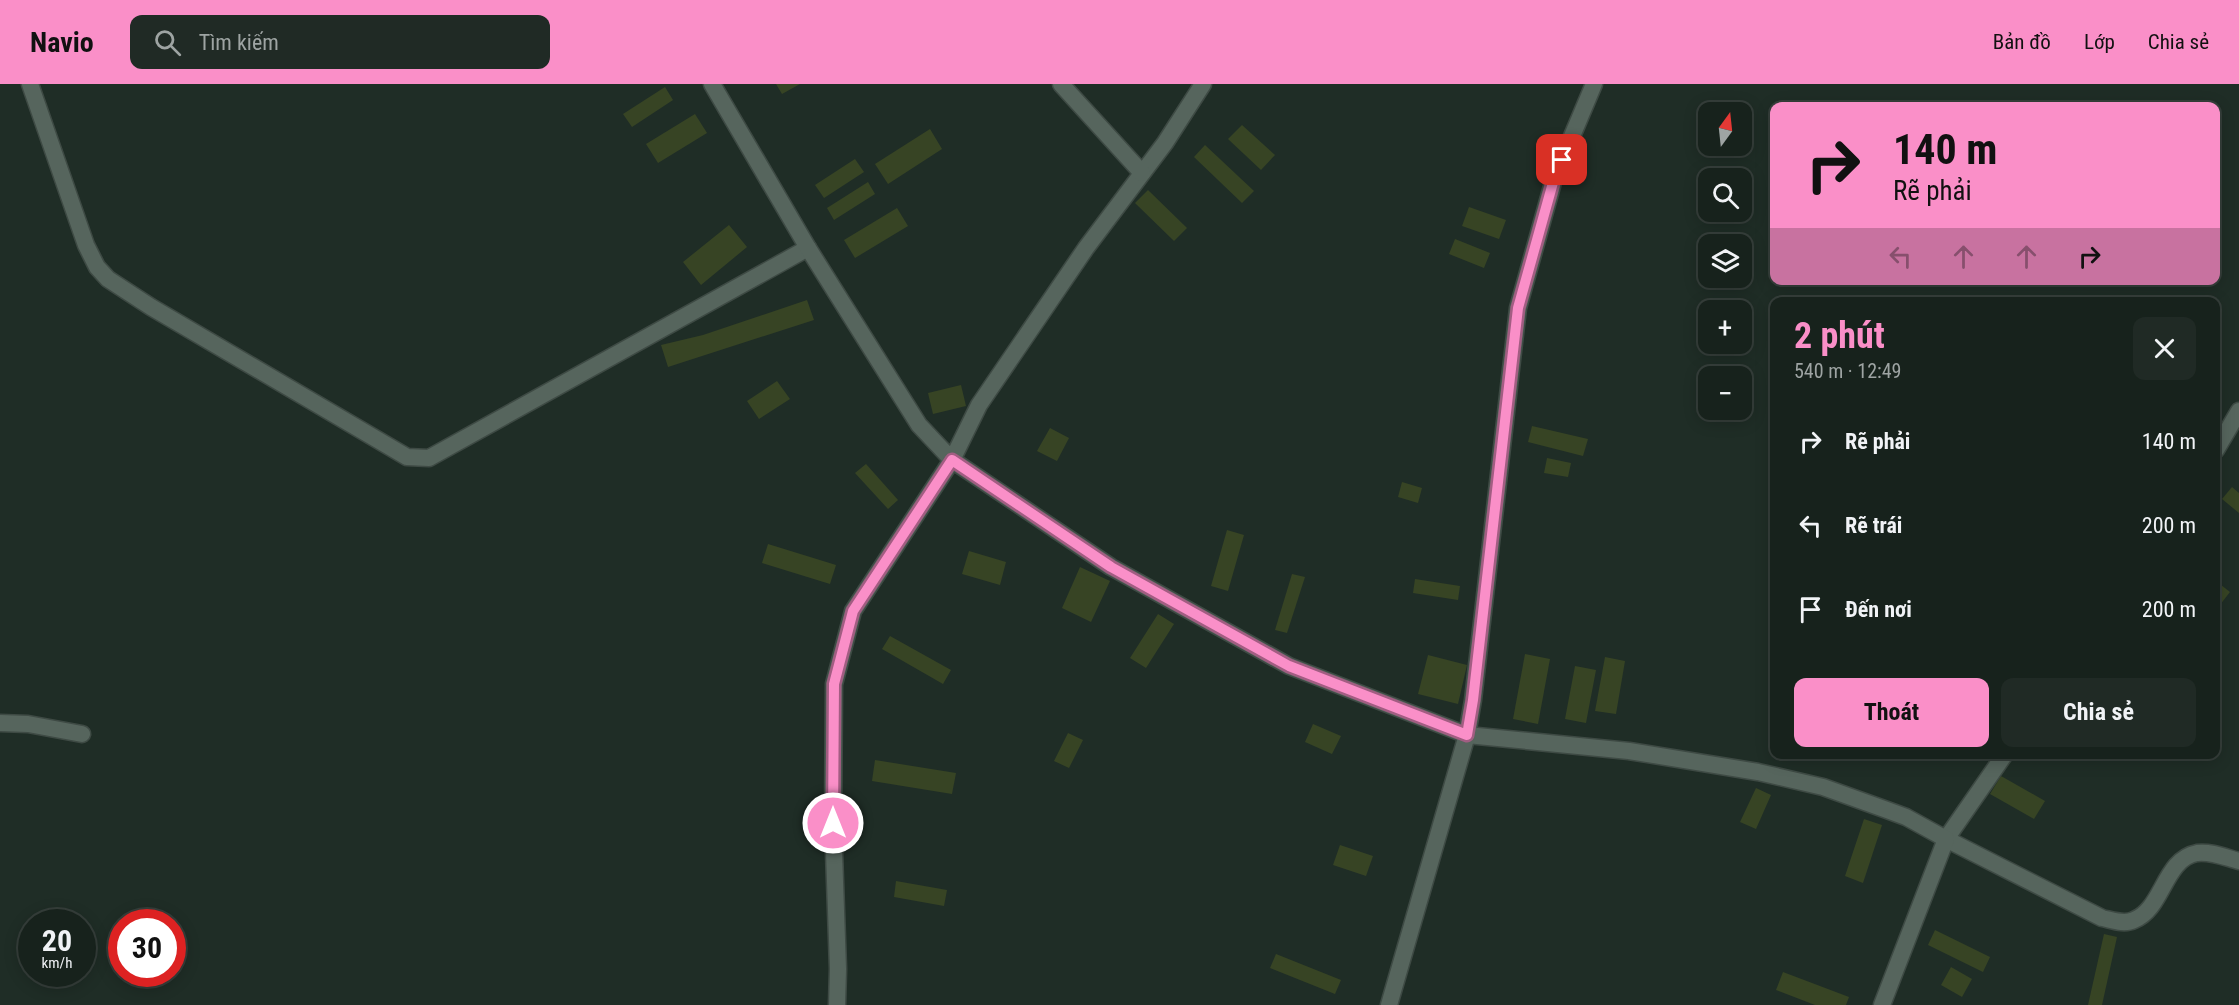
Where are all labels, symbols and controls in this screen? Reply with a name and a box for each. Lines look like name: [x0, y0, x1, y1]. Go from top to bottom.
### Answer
search box: [130, 15, 550, 69]
text: Navio: [30, 26, 94, 59]
icon: search: [151, 26, 184, 59]
text: Tìm kiếm: [199, 30, 279, 55]
text: Bản đồ: [1993, 30, 2051, 54]
text: Lớp: [2084, 30, 2115, 54]
text: Chia sẻ: [2148, 30, 2209, 54]
north arrow: [1698, 102, 1752, 156]
map controls: [1698, 102, 1752, 420]
text: 140 m: [1893, 125, 1998, 174]
icon: right: [1794, 126, 1872, 204]
pin: [1536, 134, 1587, 185]
icon: arrive: [1545, 143, 1578, 176]
button: search: [1698, 168, 1752, 222]
text: Rẽ phải: [1893, 175, 1972, 207]
button: layers: [1698, 234, 1752, 288]
icon: left: [1884, 240, 1917, 273]
icon: ahead: [1947, 240, 1980, 273]
icon: ahead: [2010, 240, 2043, 273]
icon: right: [2073, 240, 2106, 273]
button: +: [1698, 300, 1752, 354]
text: 2 phút: [1794, 315, 1885, 357]
button: close: [2133, 317, 2196, 380]
text: 540 m · 12:49: [1794, 359, 1901, 383]
button: −: [1698, 366, 1752, 420]
icon: right: [1794, 425, 1827, 458]
text: Rẽ phải: [1845, 429, 1910, 454]
text: 140 m: [2142, 429, 2196, 454]
icon: left: [1794, 509, 1827, 542]
text: Rẽ trái: [1845, 513, 1902, 538]
text: 200 m: [2142, 513, 2196, 538]
icon: arrive: [1794, 593, 1827, 626]
text: Đến nơi: [1845, 597, 1912, 622]
text: 200 m: [2142, 597, 2196, 622]
button: Thoát: [1794, 678, 1989, 747]
button: Chia sẻ: [2001, 678, 2196, 747]
position arrow: [801, 791, 865, 855]
speed limit sign: 30: [108, 909, 186, 987]
text: 20: [42, 923, 72, 958]
text: km/h: [42, 954, 72, 972]

